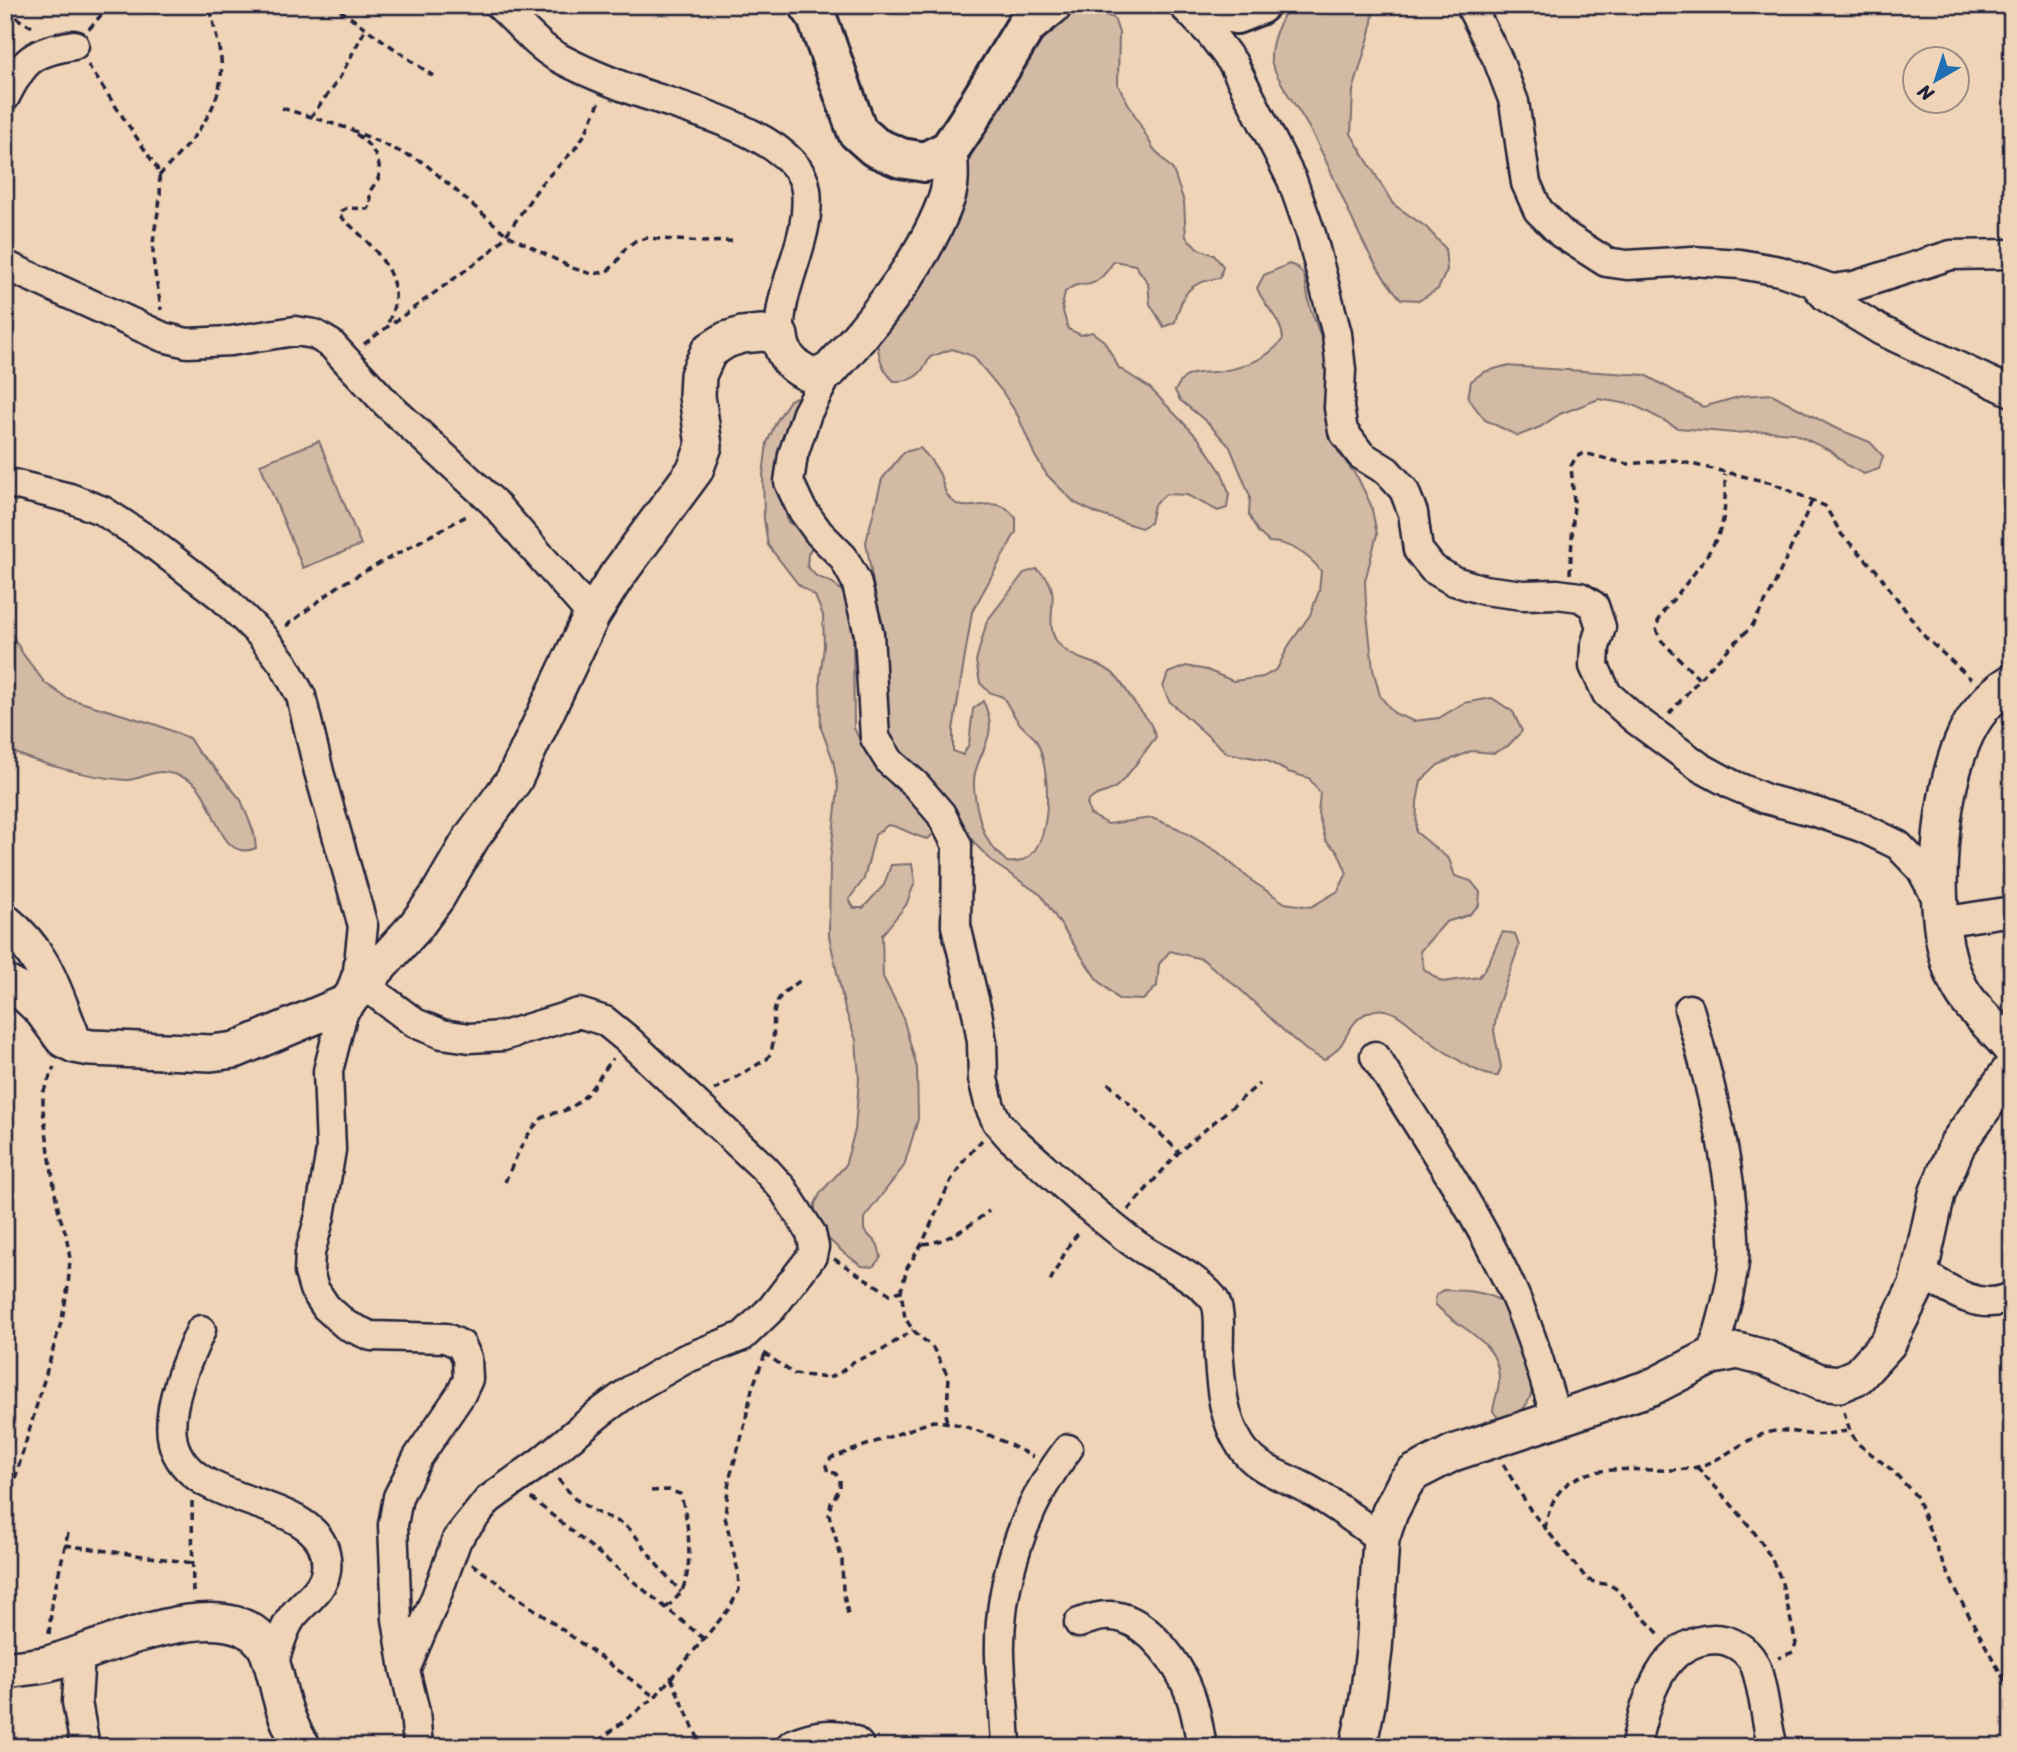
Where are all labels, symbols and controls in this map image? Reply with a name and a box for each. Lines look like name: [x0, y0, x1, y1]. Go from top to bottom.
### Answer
north arrow: [1902, 46, 1972, 116]
text: N: [1909, 75, 1942, 110]

